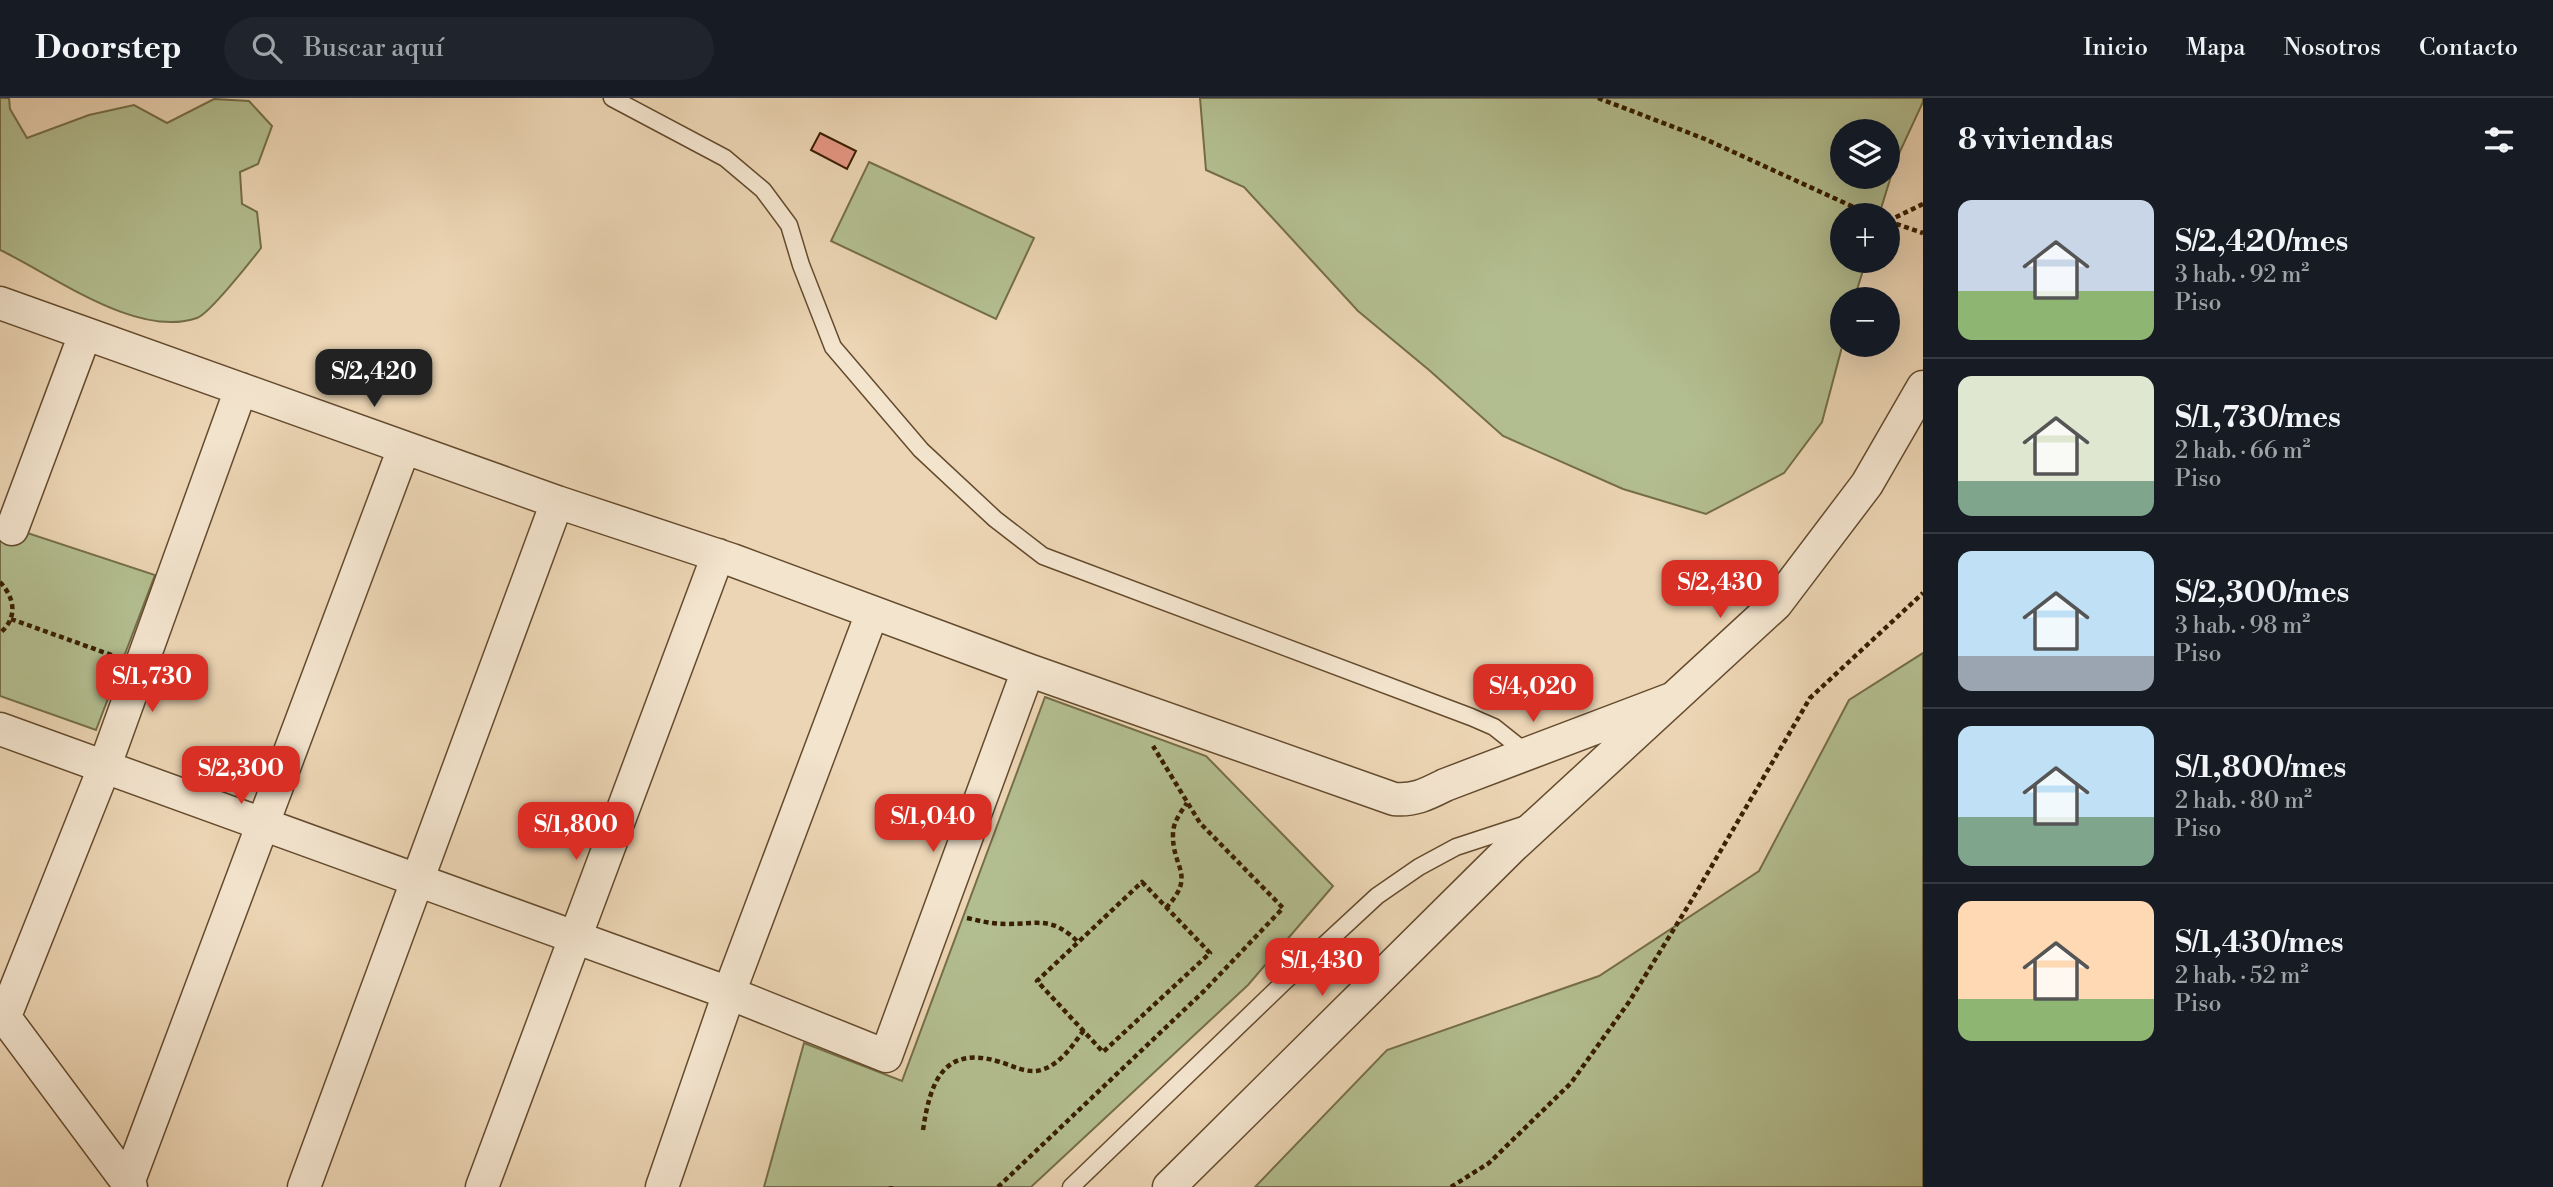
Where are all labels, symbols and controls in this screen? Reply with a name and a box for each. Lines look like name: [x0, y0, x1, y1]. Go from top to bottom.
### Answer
search box: [224, 17, 714, 80]
text: Doorstep: [35, 28, 182, 69]
icon: search: [248, 29, 286, 67]
text: Buscar aquí: [304, 32, 444, 64]
text: Inicio: [2083, 33, 2148, 63]
text: Mapa: [2186, 33, 2245, 63]
text: Nosotros: [2283, 33, 2381, 63]
text: Contacto: [2419, 33, 2518, 63]
map controls: [1830, 119, 1900, 357]
button: layers: [1830, 119, 1900, 189]
text: 8 viviendas: [1958, 121, 2113, 159]
icon: filters: [2480, 121, 2518, 159]
button: +: [1830, 203, 1900, 273]
text: S/2,420/mes: [2175, 223, 2348, 261]
icon: home: [2014, 228, 2098, 312]
text: 3 hab. · 92 m²: [2175, 261, 2309, 289]
button: −: [1830, 287, 1900, 357]
text: Piso: [2175, 289, 2221, 317]
pin: S/2,420: [309, 350, 439, 409]
text: S/2,420: [331, 358, 417, 386]
text: S/1,730/mes: [2175, 399, 2341, 437]
icon: home: [2014, 404, 2098, 488]
text: 2 hab. · 66 m²: [2175, 437, 2311, 465]
text: Piso: [2175, 465, 2221, 493]
pin: S/2,430: [1655, 560, 1785, 620]
text: S/2,430: [1678, 569, 1762, 597]
text: S/2,300/mes: [2175, 574, 2349, 612]
icon: home: [2014, 579, 2098, 663]
text: 3 hab. · 98 m²: [2175, 612, 2310, 640]
text: Piso: [2175, 640, 2221, 668]
pin: S/1,730: [87, 654, 217, 714]
text: S/1,730: [112, 663, 192, 691]
pin: S/4,020: [1468, 664, 1598, 724]
text: S/4,020: [1489, 673, 1577, 701]
pin: S/2,300: [176, 746, 306, 806]
text: S/1,800/mes: [2175, 749, 2346, 787]
icon: home: [2014, 754, 2098, 838]
text: S/2,300: [198, 755, 284, 783]
text: 2 hab. · 80 m²: [2175, 787, 2312, 815]
pin: S/1,040: [868, 794, 998, 854]
pin: S/1,800: [511, 802, 641, 862]
text: S/1,040: [891, 803, 975, 831]
text: S/1,800: [534, 811, 618, 839]
text: Piso: [2175, 815, 2221, 843]
text: S/1,430/mes: [2175, 924, 2344, 962]
icon: home: [2014, 929, 2098, 1013]
pin: S/1,430: [1257, 939, 1387, 998]
text: S/1,430: [1281, 947, 1363, 975]
text: 2 hab. · 52 m²: [2175, 962, 2309, 990]
text: Piso: [2175, 990, 2221, 1018]

